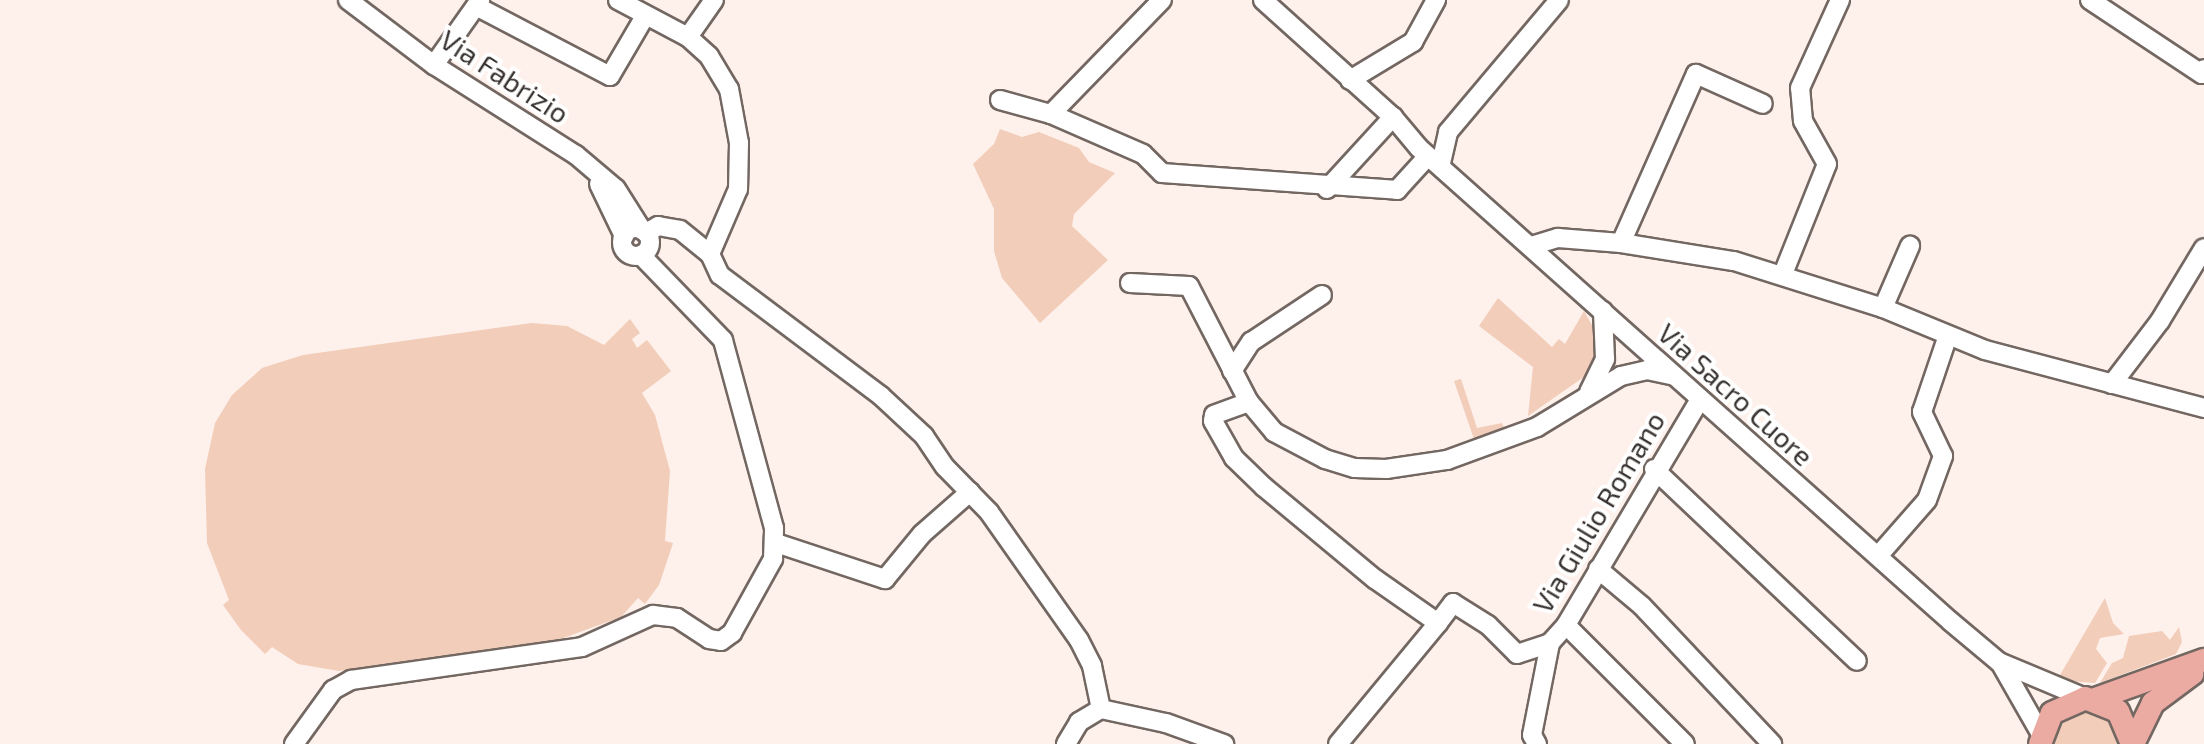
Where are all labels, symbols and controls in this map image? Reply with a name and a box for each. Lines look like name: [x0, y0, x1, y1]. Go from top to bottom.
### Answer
street label: Via Fabrizio: [434, 22, 576, 130]
street label: Via Sacro Cuore: [1652, 316, 1820, 472]
street label: Via Giulio Romano: [1525, 405, 1671, 619]

